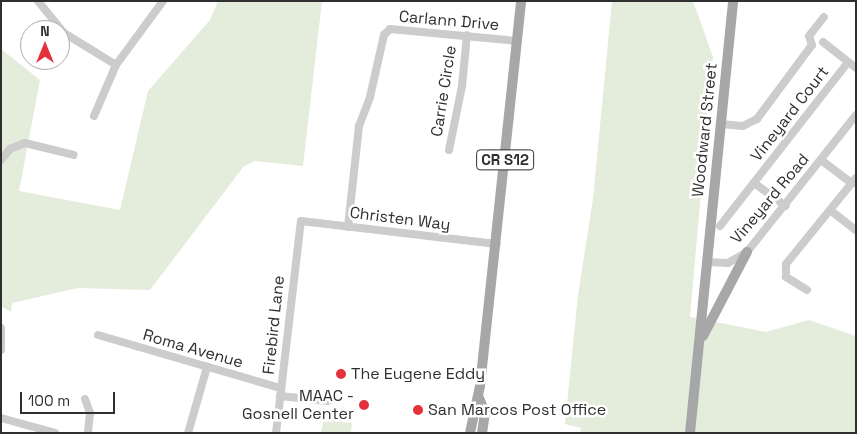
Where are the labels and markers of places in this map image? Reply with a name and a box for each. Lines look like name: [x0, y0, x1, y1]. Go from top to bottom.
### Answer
place label: The Eugene Eddy: [351, 364, 485, 384]
marker: The Eugene Eddy: [335, 368, 347, 380]
place label: MAAC - Gosnell Center: [242, 386, 354, 424]
marker: MAAC - Gosnell Center: [358, 399, 370, 411]
place label: San Marcos Post Office: [428, 400, 606, 420]
marker: San Marcos Post Office: [412, 404, 424, 416]

